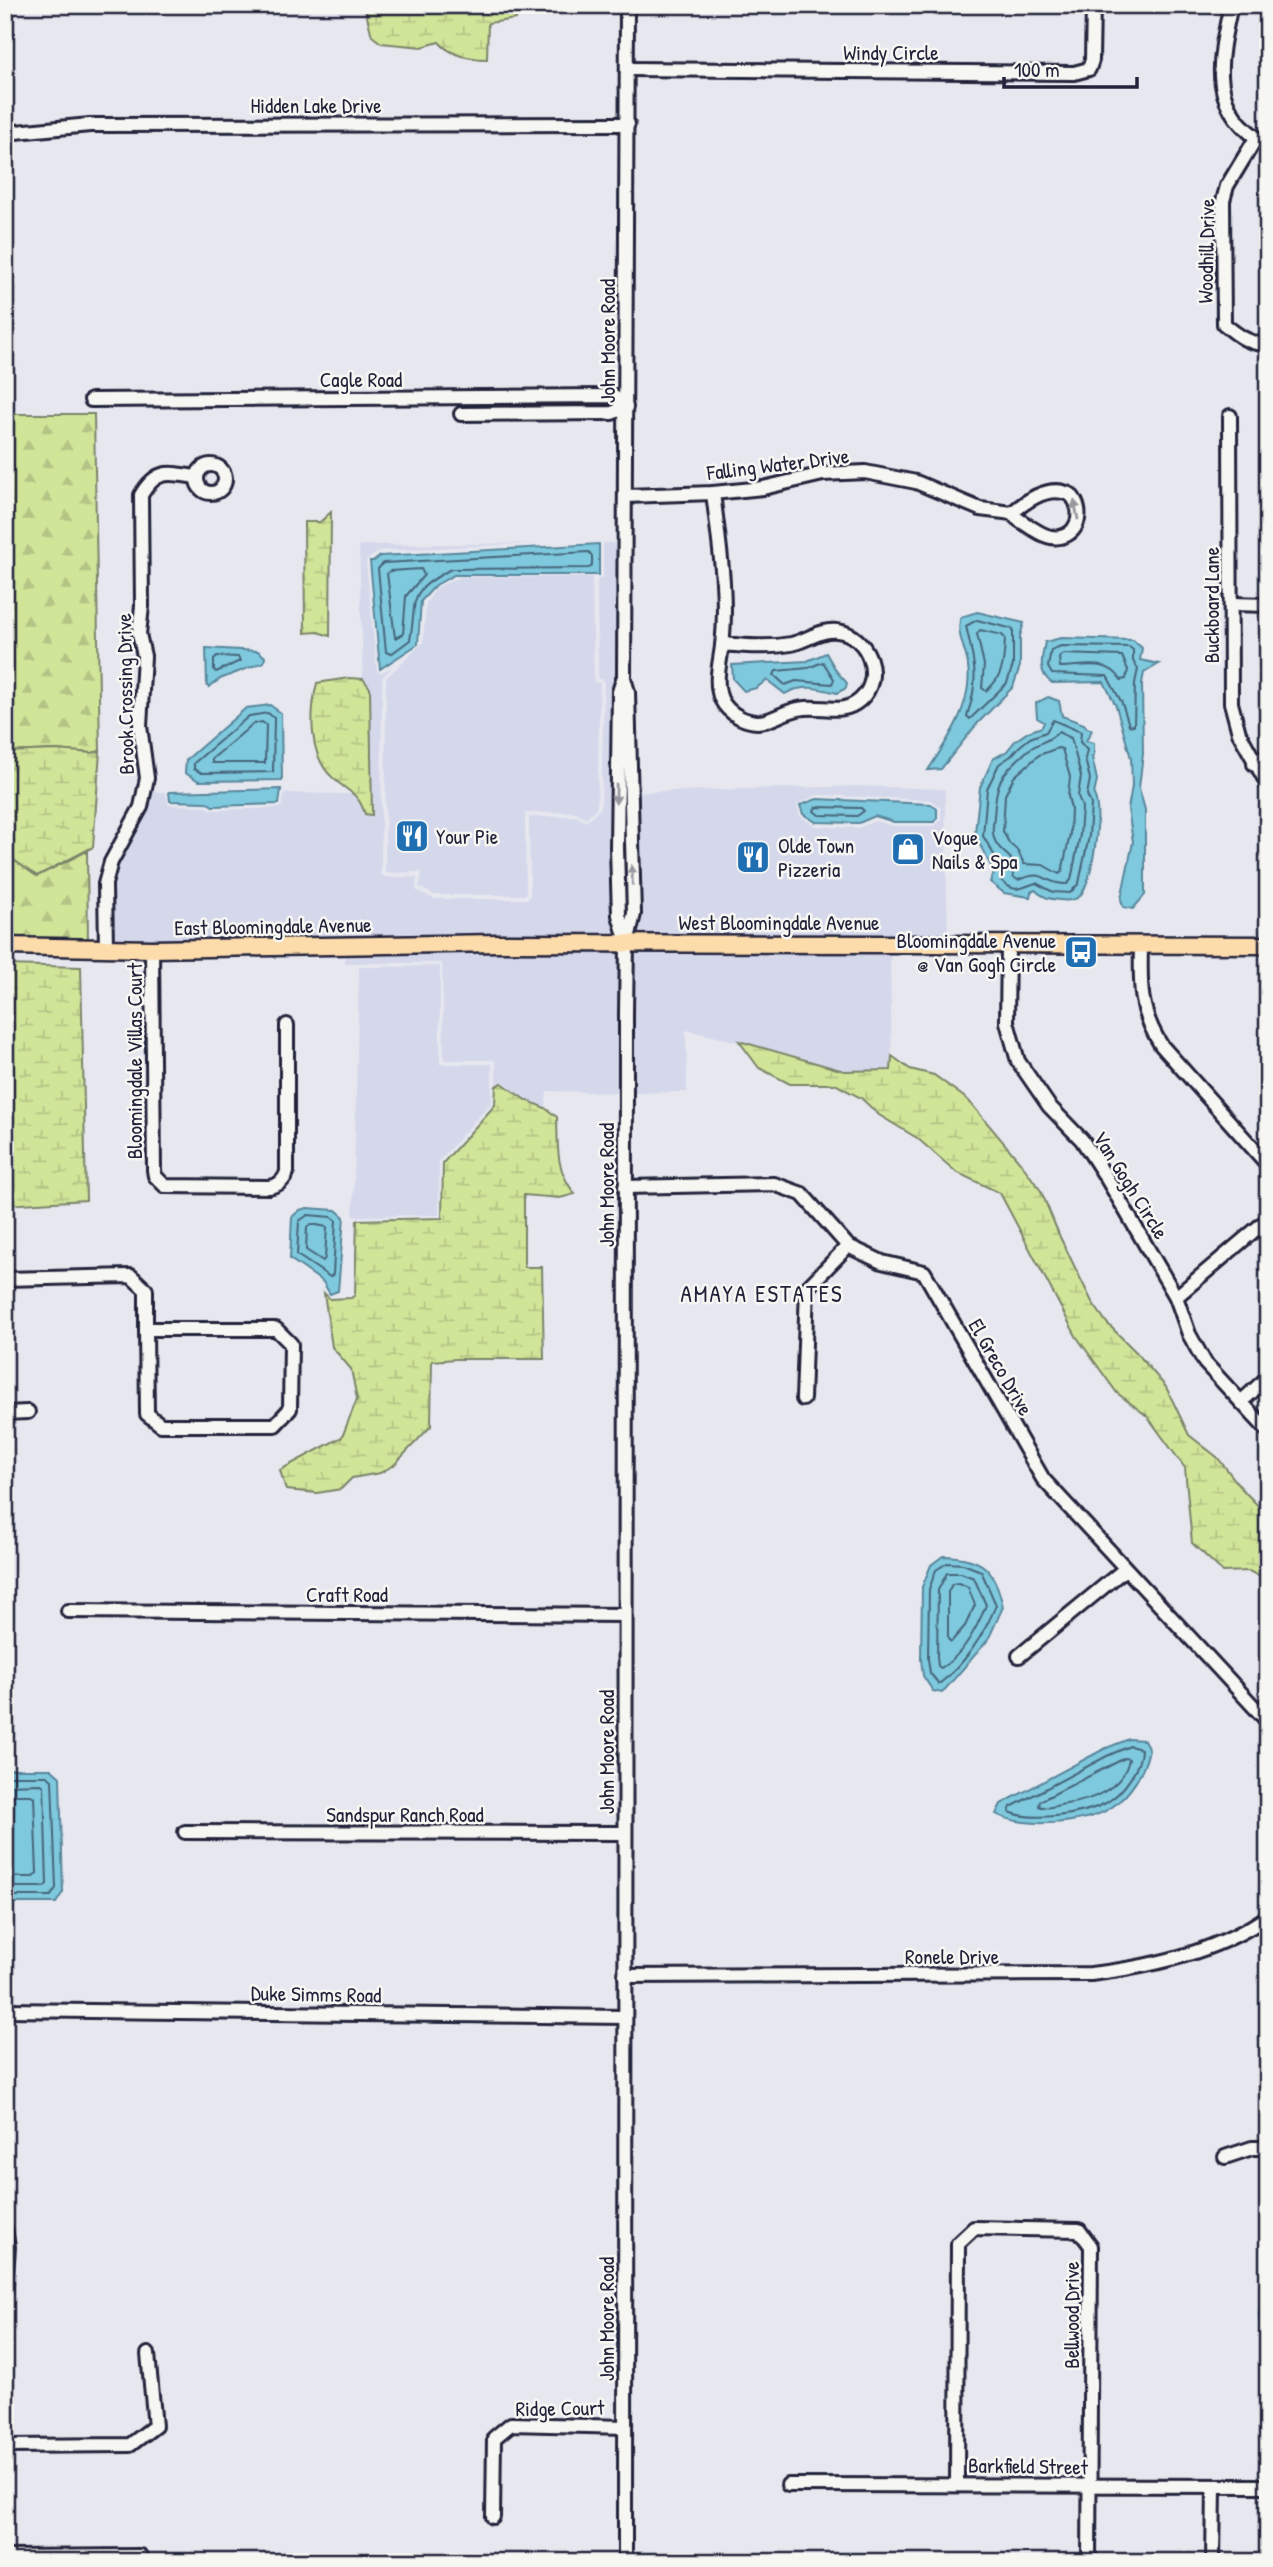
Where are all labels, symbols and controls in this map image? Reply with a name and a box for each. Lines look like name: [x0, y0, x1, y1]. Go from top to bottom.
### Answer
street label: Windy Circle: [843, 38, 939, 67]
scale bar: [1004, 46, 1136, 90]
text: 100 m: [1014, 55, 1060, 84]
street label: Hidden Lake Drive: [250, 91, 382, 120]
street label: Woodhill Drive: [1191, 198, 1221, 304]
street label: John Moore Road: [593, 279, 622, 403]
street label: Cagle Road: [320, 365, 402, 394]
street label: Falling Water Drive: [704, 441, 851, 487]
one-way arrow: [1071, 499, 1082, 521]
street label: Buckboard Lane: [1197, 547, 1226, 663]
street label: Brook Crossing Drive: [109, 613, 141, 775]
one-way arrow: [611, 784, 622, 806]
restaurant icon: Your Pie: [393, 817, 431, 855]
place label: Your Pie: [436, 822, 498, 851]
place label: Vogue Nails & Spa: [932, 823, 1017, 876]
shop icon: Vogue Nails & Spa: [889, 830, 927, 868]
place label: Olde Town Pizzeria: [778, 831, 854, 884]
restaurant icon: Olde Town Pizzeria: [734, 838, 772, 876]
one-way arrow: [627, 864, 638, 886]
street label: West Bloomingdale Avenue: [679, 908, 879, 937]
street label: East Bloomingdale Avenue: [174, 910, 372, 942]
place label: Bloomingdale Avenue @ Van Gogh Circle: [897, 926, 1056, 979]
bus stop icon: Bloomingdale Avenue @ Van Gogh Circle: [1062, 933, 1100, 971]
street label: Bloomingdale Villas Court: [120, 962, 149, 1159]
street label: John Moore Road: [592, 1123, 621, 1247]
street label: Van Gogh Circle: [1086, 1125, 1176, 1245]
district label: AMAYA ESTATES: [680, 1278, 844, 1309]
street label: El Greco Drive: [962, 1313, 1040, 1421]
street label: Craft Road: [306, 1580, 388, 1609]
street label: John Moore Road: [592, 1690, 621, 1814]
street label: Sandspur Ranch Road: [326, 1800, 484, 1829]
street label: Ronele Drive: [905, 1942, 999, 1971]
street label: Duke Simms Road: [250, 1978, 382, 2010]
street label: John Moore Road: [592, 2257, 621, 2381]
street label: Bellwood Drive: [1057, 2261, 1086, 2369]
street label: Ridge Court: [515, 2393, 605, 2423]
street label: Barkfield Street: [968, 2450, 1089, 2482]

